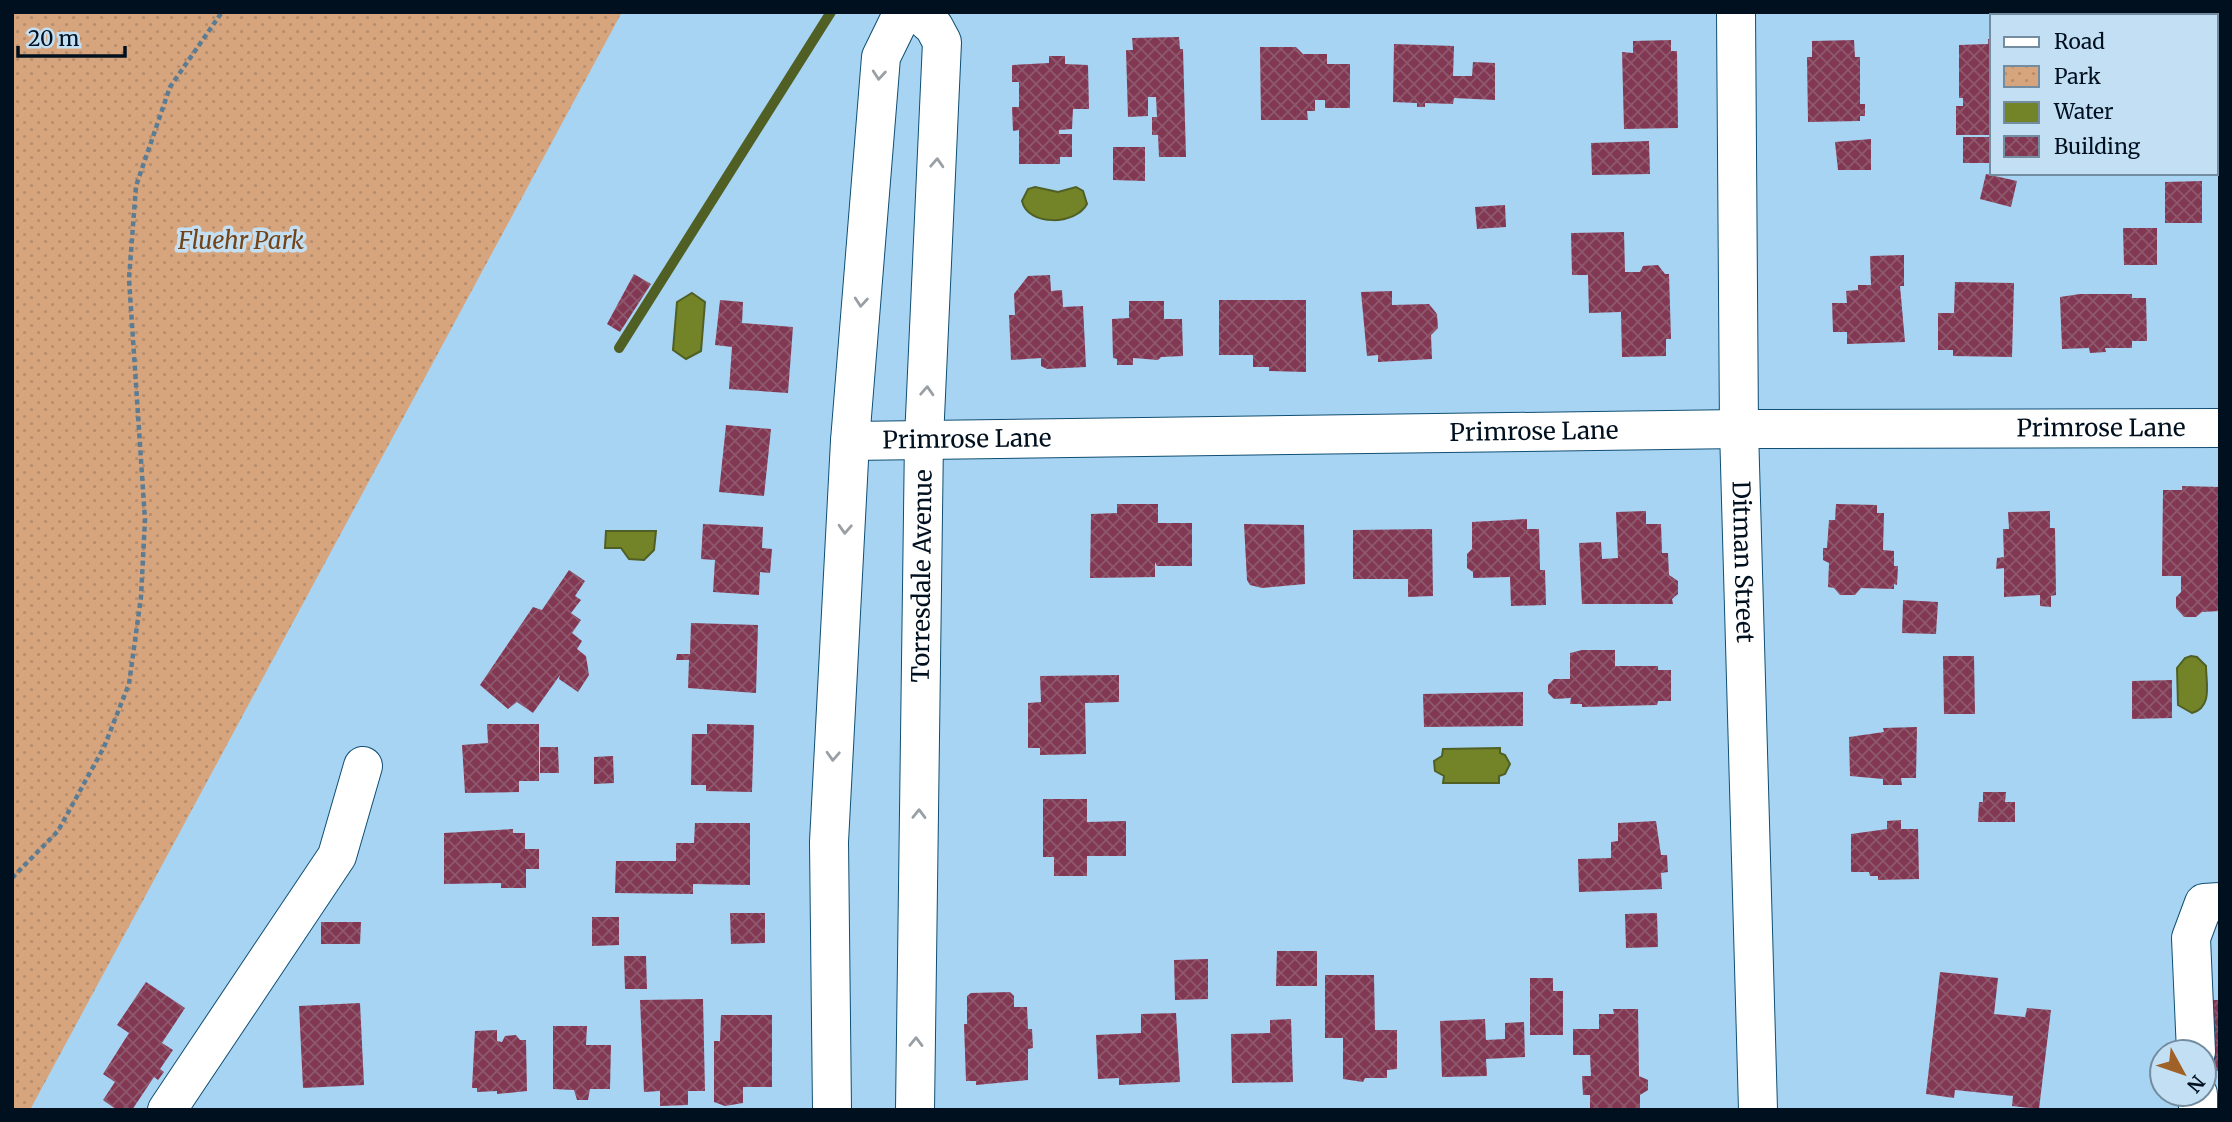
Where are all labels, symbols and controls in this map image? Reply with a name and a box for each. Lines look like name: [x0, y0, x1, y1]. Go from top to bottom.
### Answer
scale bar: [18, 14, 124, 58]
legend: [1990, 14, 2218, 175]
text: 20 m: [28, 25, 80, 52]
text: Road: [2054, 28, 2105, 55]
text: Park: [2054, 63, 2101, 90]
one-way arrow: [872, 70, 887, 81]
text: Water: [2053, 98, 2113, 125]
text: Building: [2054, 133, 2141, 160]
one-way arrow: [929, 158, 944, 169]
park label: Fluehr Park: [177, 225, 304, 256]
one-way arrow: [854, 296, 869, 307]
one-way arrow: [919, 385, 934, 396]
street label: Primrose Lane: [2016, 412, 2185, 443]
street label: Primrose Lane: [1449, 415, 1619, 448]
street label: Primrose Lane: [882, 422, 1052, 456]
street label: Torresdale Avenue: [905, 469, 939, 683]
street label: Ditman Street: [1725, 480, 1761, 644]
one-way arrow: [838, 523, 853, 534]
one-way arrow: [826, 751, 841, 762]
one-way arrow: [912, 808, 927, 819]
one-way arrow: [909, 1036, 924, 1047]
north arrow: [2148, 1038, 2218, 1108]
text: N: [2182, 1070, 2210, 1097]

